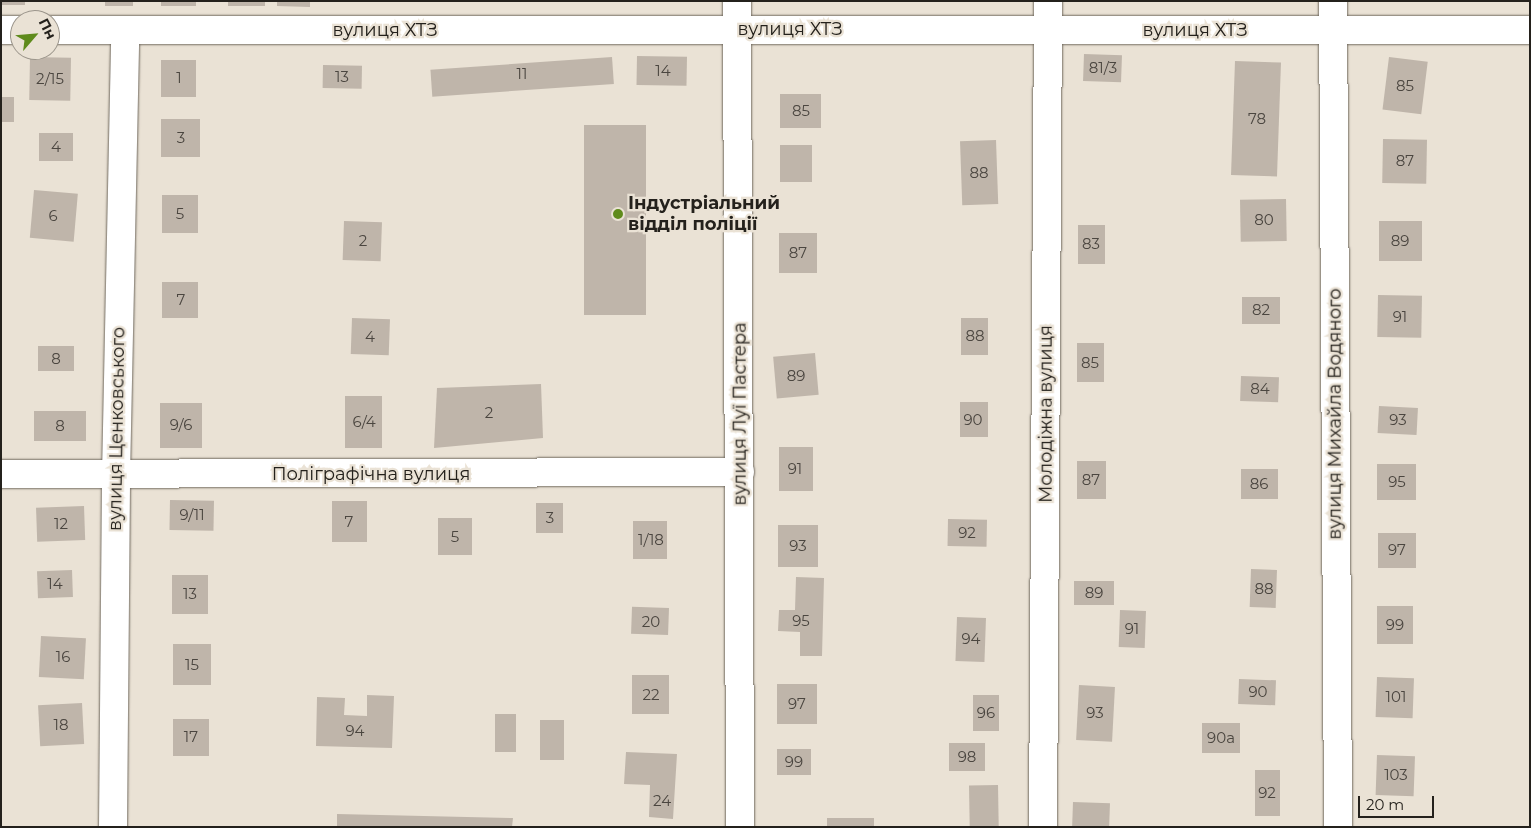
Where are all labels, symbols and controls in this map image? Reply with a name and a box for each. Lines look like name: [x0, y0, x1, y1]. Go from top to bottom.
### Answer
north arrow: [10, 10, 60, 60]
text: Пн: [35, 15, 60, 42]
street label: вулиця ХТЗ: [737, 18, 843, 40]
street label: вулиця ХТЗ: [332, 19, 438, 41]
street label: вулиця ХТЗ: [1142, 19, 1248, 41]
house number: 81/3: [1089, 59, 1117, 77]
house number: 14: [655, 62, 671, 80]
house number: 11: [517, 65, 527, 83]
house number: 13: [335, 68, 349, 86]
house number: 1: [176, 69, 182, 87]
house number: 2/15: [36, 70, 64, 88]
house number: 85: [1396, 77, 1414, 95]
house number: 85: [792, 102, 810, 120]
house number: 78: [1248, 110, 1266, 128]
house number: 3: [177, 129, 185, 147]
house number: 4: [51, 138, 61, 156]
house number: 87: [1396, 152, 1414, 170]
house number: 88: [969, 164, 989, 182]
place label: Індустріальний відділ поліції: [628, 193, 780, 235]
house number: 5: [176, 205, 184, 223]
house number: 6: [48, 207, 58, 225]
marker: Індустріальний відділ поліції: [612, 208, 624, 220]
house number: 80: [1254, 211, 1274, 229]
house number: 2: [359, 232, 367, 250]
house number: 89: [1391, 232, 1409, 250]
house number: 83: [1082, 235, 1100, 253]
house number: 87: [789, 244, 807, 262]
street label: вулиця Михайла Водяного: [1324, 288, 1346, 540]
house number: 7: [177, 291, 185, 309]
house number: 82: [1252, 301, 1270, 319]
house number: 91: [1393, 308, 1407, 326]
street label: вулиця Луї Пастера: [729, 322, 751, 506]
street label: Молодіжна вулиця: [1035, 325, 1057, 503]
street label: вулиця Ценковського: [104, 327, 130, 531]
house number: 88: [965, 327, 985, 345]
house number: 4: [365, 328, 375, 346]
house number: 8: [51, 350, 61, 368]
house number: 85: [1081, 354, 1099, 372]
house number: 89: [787, 367, 805, 385]
house number: 84: [1250, 380, 1270, 398]
house number: 2: [485, 404, 493, 422]
house number: 90: [963, 411, 983, 429]
house number: 93: [1389, 411, 1407, 429]
house number: 6/4: [352, 413, 376, 431]
house number: 9/6: [170, 416, 192, 434]
house number: 8: [55, 417, 65, 435]
house number: 91: [788, 460, 802, 478]
street label: Поліграфічна вулиця: [272, 463, 470, 485]
house number: 87: [1082, 471, 1100, 489]
house number: 95: [1388, 473, 1406, 491]
house number: 86: [1250, 475, 1268, 493]
house number: 9/11: [179, 506, 205, 524]
house number: 3: [546, 509, 554, 527]
house number: 7: [345, 513, 353, 531]
house number: 12: [54, 515, 68, 533]
house number: 92: [958, 524, 976, 542]
house number: 5: [451, 528, 459, 546]
house number: 1/18: [638, 531, 664, 549]
house number: 93: [789, 537, 807, 555]
house number: 97: [1388, 541, 1406, 559]
house number: 14: [47, 575, 63, 593]
house number: 88: [1254, 580, 1274, 598]
house number: 89: [1085, 584, 1103, 602]
house number: 13: [183, 585, 197, 603]
house number: 95: [792, 612, 810, 630]
house number: 20: [642, 613, 660, 631]
house number: 99: [1386, 616, 1404, 634]
house number: 91: [1125, 620, 1139, 638]
house number: 94: [961, 630, 981, 648]
house number: 16: [56, 648, 70, 666]
house number: 15: [185, 656, 199, 674]
house number: 90: [1248, 683, 1268, 701]
house number: 22: [642, 686, 660, 704]
house number: 101: [1386, 688, 1406, 706]
house number: 97: [788, 695, 806, 713]
house number: 96: [977, 704, 995, 722]
house number: 93: [1086, 704, 1104, 722]
house number: 18: [54, 716, 68, 734]
house number: 94: [345, 722, 365, 740]
house number: 17: [184, 728, 198, 746]
house number: 90а: [1207, 729, 1235, 747]
house number: 98: [958, 748, 976, 766]
house number: 99: [785, 753, 803, 771]
house number: 103: [1384, 766, 1408, 784]
house number: 92: [1258, 784, 1276, 802]
scale bar: [1361, 786, 1437, 818]
house number: 24: [653, 792, 671, 810]
text: 20 m: [1366, 795, 1404, 814]

